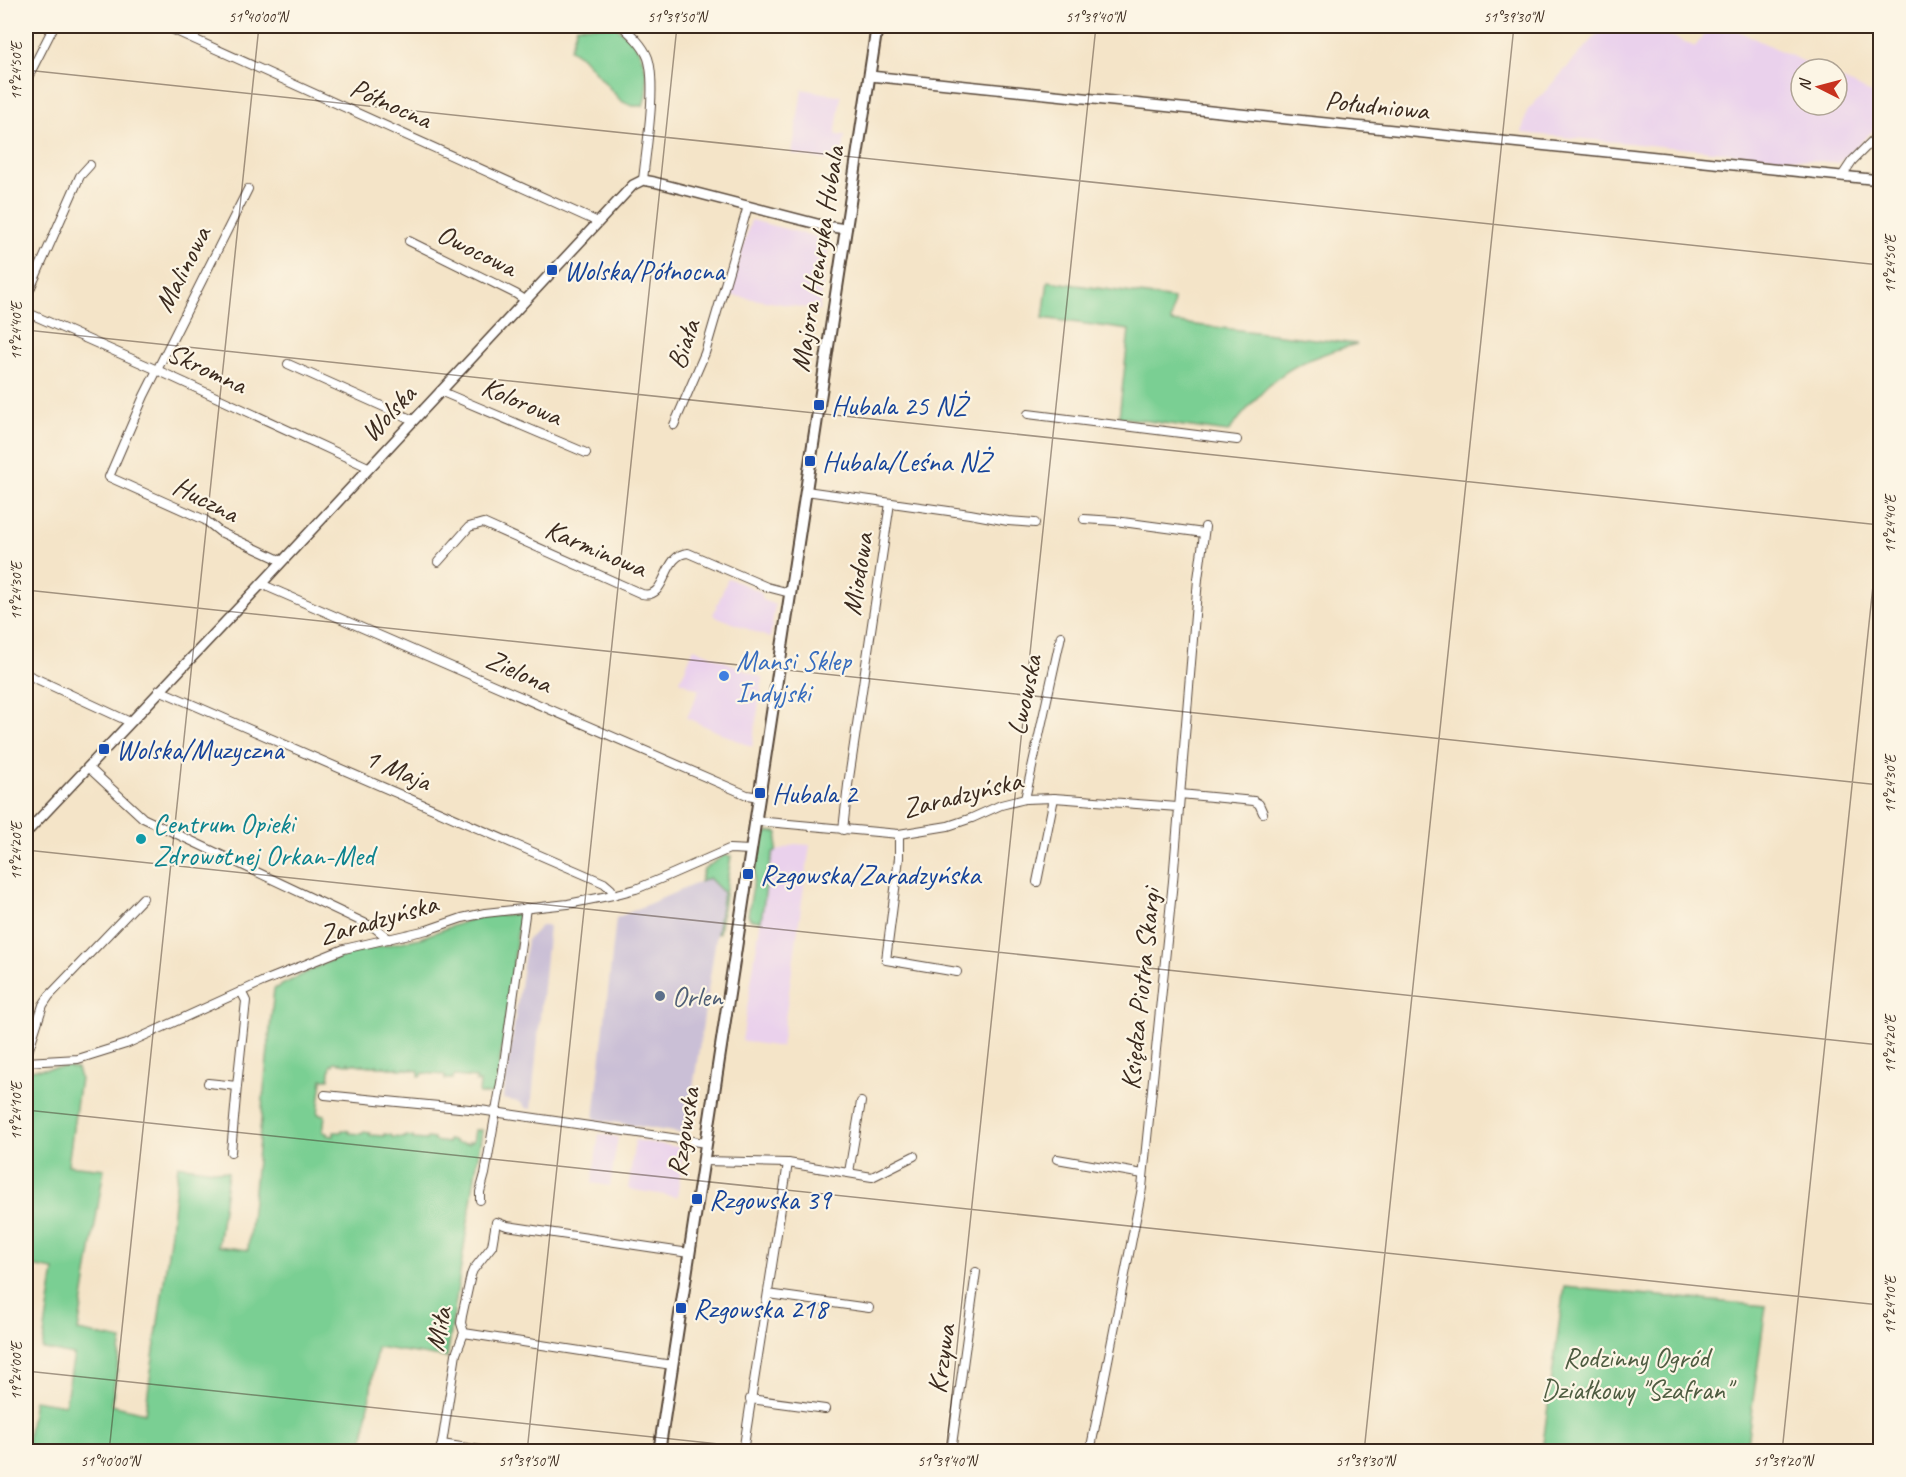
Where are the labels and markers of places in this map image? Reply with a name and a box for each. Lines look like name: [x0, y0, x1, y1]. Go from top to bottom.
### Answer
place label: Wolska/Północna: [564, 253, 726, 288]
marker: Wolska/Północna: [545, 263, 559, 277]
place label: Hubala 25 NŻ: [831, 388, 971, 423]
marker: Hubala 25 NŻ: [812, 398, 826, 412]
place label: Hubala/Leśna NŻ: [822, 444, 995, 479]
marker: Hubala/Leśna NŻ: [803, 454, 817, 468]
place label: Mansi Sklep Indyjski: [736, 643, 852, 710]
marker: Mansi Sklep Indyjski: [717, 669, 731, 683]
place label: Wolska/Muzyczna: [116, 732, 285, 767]
marker: Wolska/Muzyczna: [97, 742, 111, 756]
place label: Hubala 2: [772, 776, 859, 811]
marker: Hubala 2: [753, 786, 767, 800]
place label: Centrum Opieki Zdrowotnej Orkan-Med: [153, 806, 378, 873]
marker: Centrum Opieki Zdrowotnej Orkan-Med: [134, 832, 148, 846]
place label: Rzgowska/Zaradzyńska: [760, 857, 982, 892]
marker: Rzgowska/Zaradzyńska: [741, 867, 755, 881]
place label: Orlen: [672, 979, 724, 1014]
marker: Orlen: [653, 989, 667, 1003]
place label: Rzgowska 39: [709, 1182, 833, 1217]
marker: Rzgowska 39: [690, 1192, 704, 1206]
place label: Rzgowska 218: [693, 1291, 830, 1326]
marker: Rzgowska 218: [674, 1301, 688, 1315]

